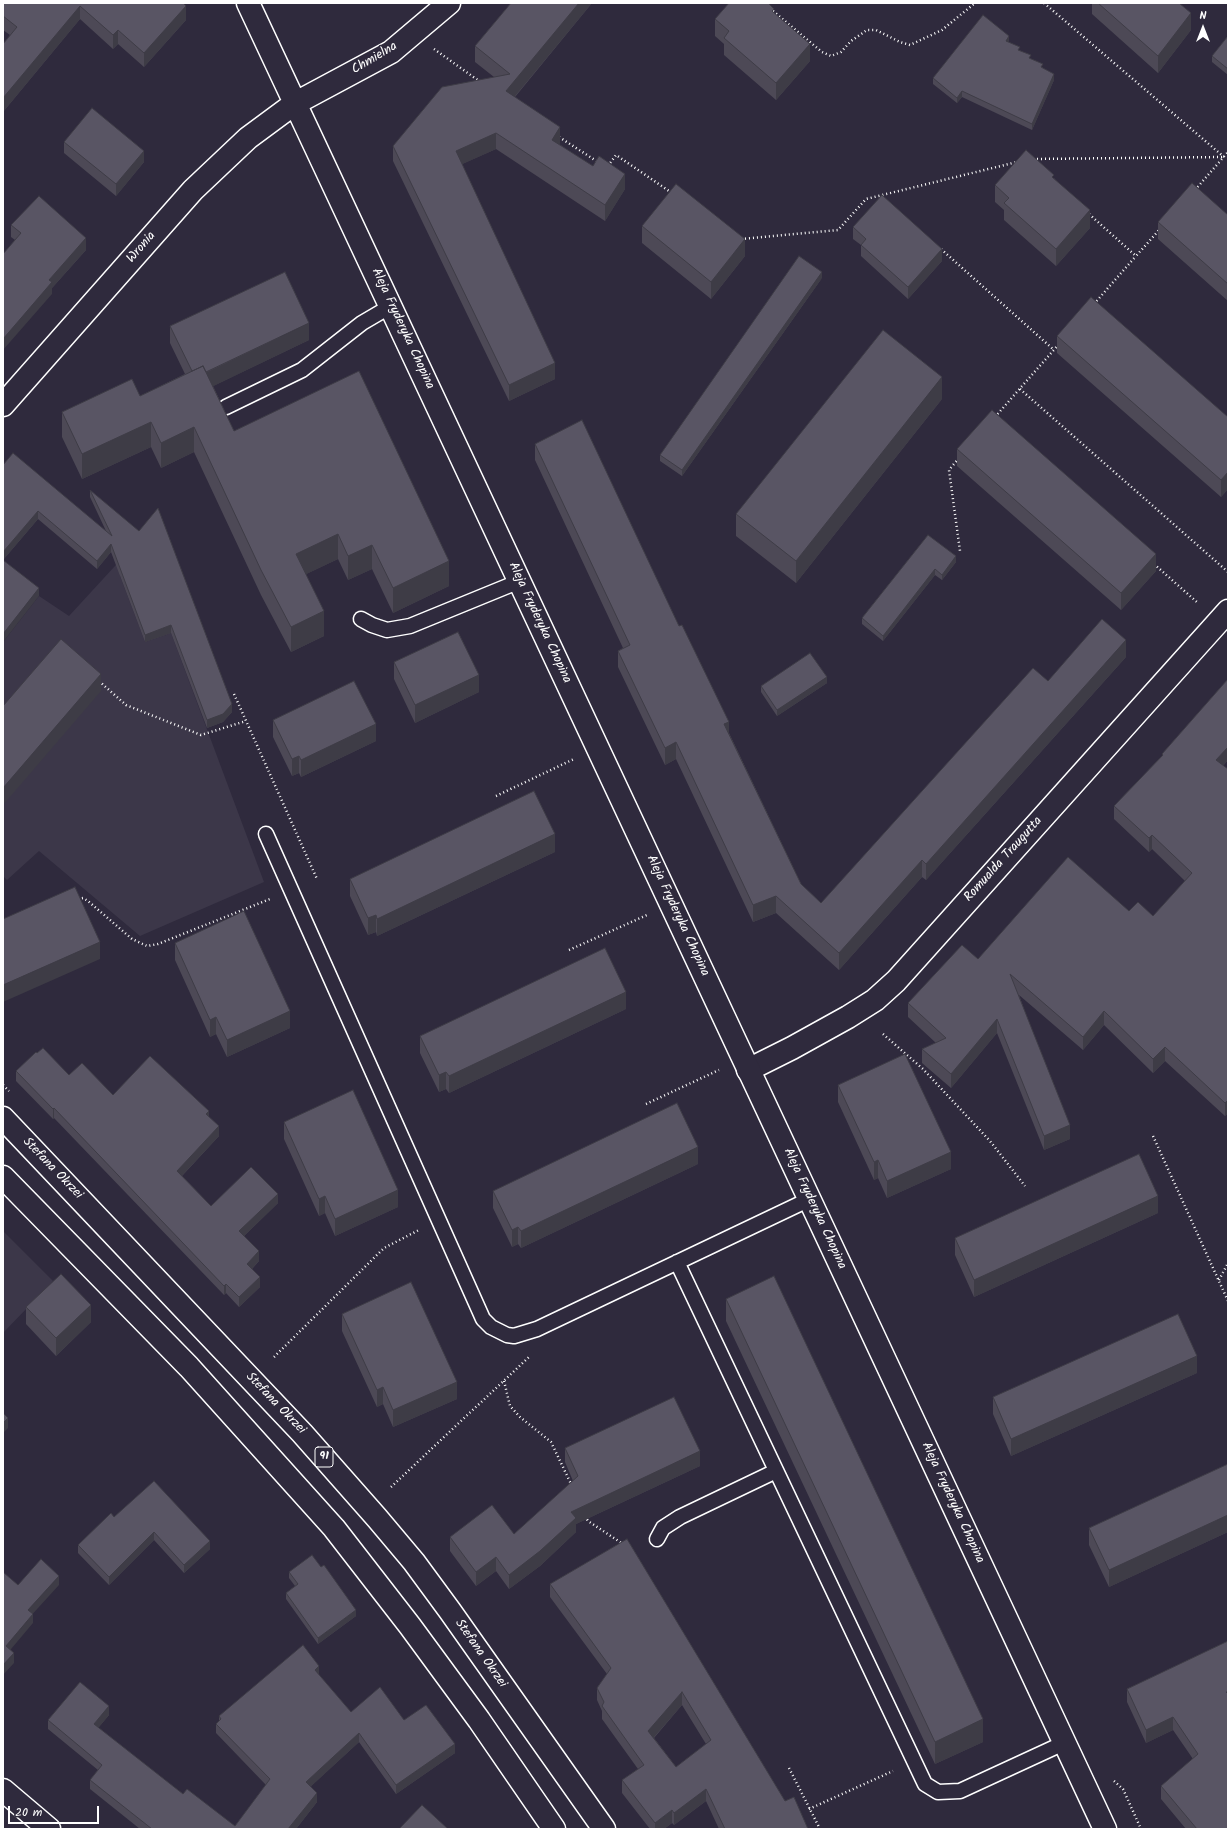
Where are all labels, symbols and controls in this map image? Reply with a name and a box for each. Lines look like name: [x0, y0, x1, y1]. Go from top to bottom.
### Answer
text: N: [1200, 7, 1206, 25]
north arrow: [1183, 8, 1223, 48]
street label: Chmielna: [349, 39, 401, 79]
street label: Wronia: [124, 229, 160, 267]
street label: Aleja Fryderyka Chopina: [367, 266, 437, 392]
street label: Aleja Fryderyka Chopina: [504, 560, 574, 686]
street label: Romualda Traugutta: [962, 814, 1046, 906]
street label: Aleja Fryderyka Chopina: [642, 853, 712, 979]
street label: Stefana Okrzei: [19, 1135, 85, 1203]
street label: Aleja Fryderyka Chopina: [779, 1146, 849, 1272]
street label: Stefana Okrzei: [242, 1370, 308, 1438]
street label: Aleja Fryderyka Chopina: [917, 1440, 987, 1566]
road number: 91: [315, 1447, 333, 1467]
street label: Stefana Okrzei: [451, 1617, 509, 1691]
scale bar: [10, 1798, 101, 1824]
text: 20 m: [15, 1803, 42, 1822]

